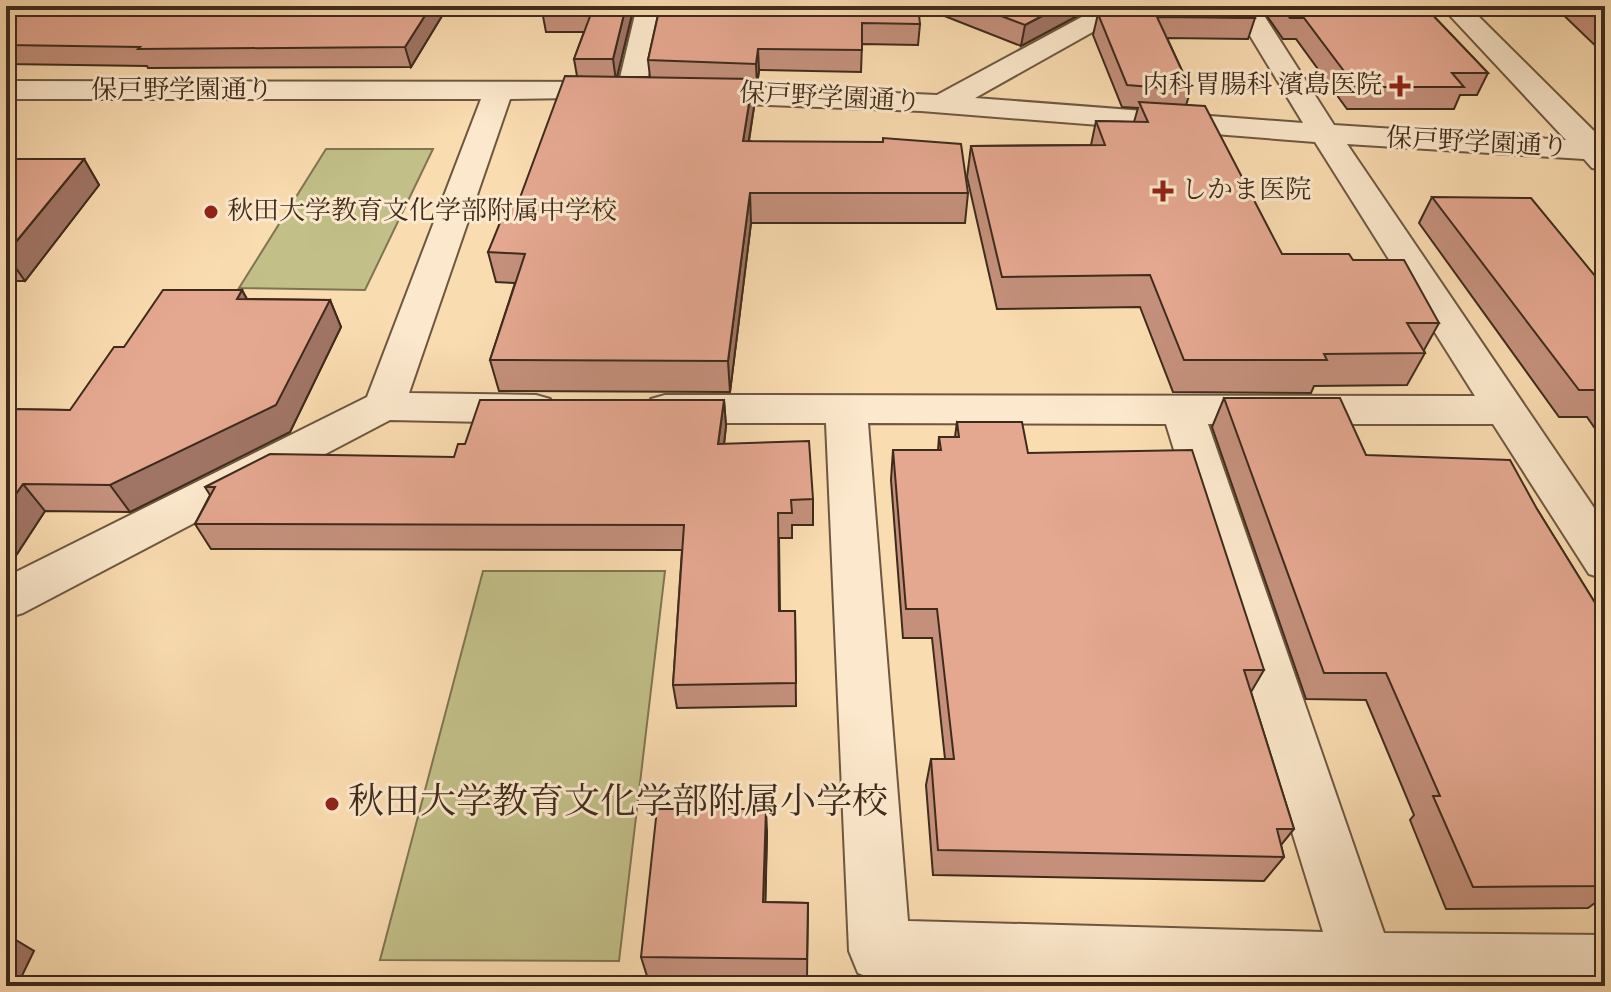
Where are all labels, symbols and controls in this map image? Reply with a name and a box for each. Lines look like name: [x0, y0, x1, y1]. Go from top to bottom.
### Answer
place label: 内科胃腸科 濱島医院: [1142, 68, 1382, 105]
street label: 保戸野学園通り: [91, 73, 273, 110]
marker: 内科胃腸科 濱島医院: [1389, 75, 1411, 97]
street label: 保戸野学園通り: [738, 76, 922, 122]
street label: 保戸野学園通り: [1385, 121, 1569, 167]
place label: しかま医院: [1181, 173, 1311, 210]
marker: しかま医院: [1152, 180, 1174, 202]
place label: 秋田大学教育文化学部附属中学校: [227, 194, 617, 231]
marker: 秋田大学教育文化学部附属中学校: [202, 203, 220, 221]
place label: 秋田大学教育文化学部附属小学校: [348, 778, 888, 830]
marker: 秋田大学教育文化学部附属小学校: [323, 795, 341, 813]

